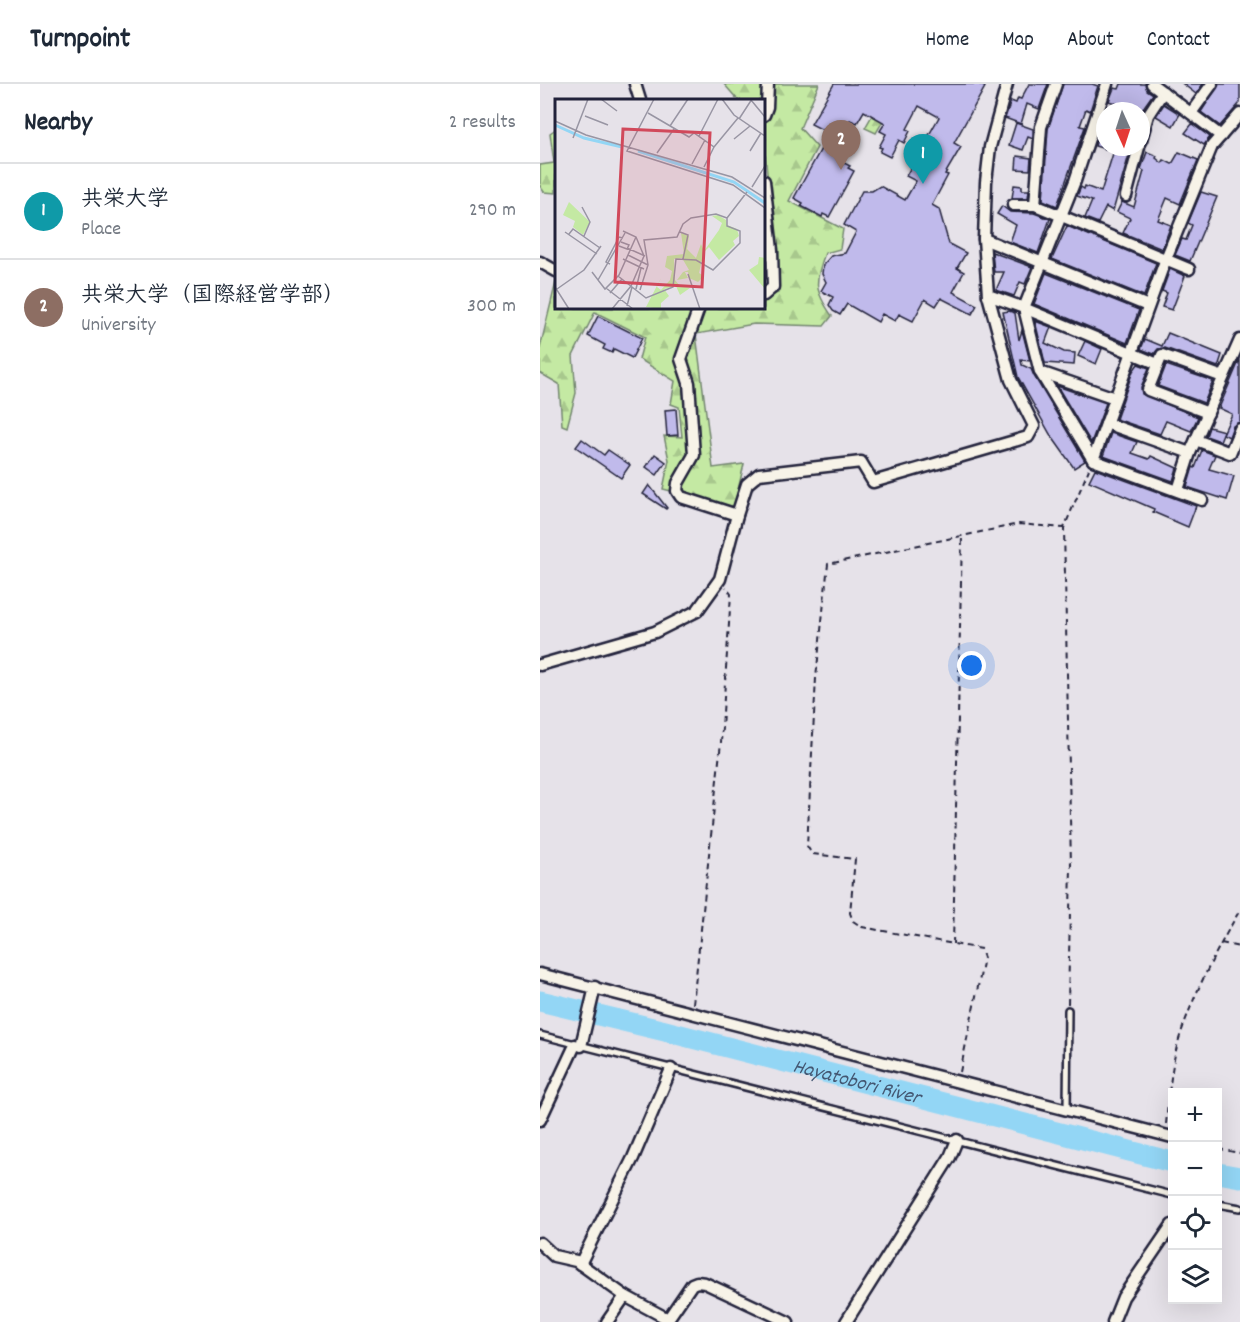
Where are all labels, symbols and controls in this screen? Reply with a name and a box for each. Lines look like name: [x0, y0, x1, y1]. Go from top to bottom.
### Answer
text: Turnpoint: [30, 21, 130, 61]
text: Home: [925, 26, 969, 56]
text: Map: [1002, 26, 1034, 56]
text: About: [1067, 26, 1114, 56]
text: Contact: [1147, 26, 1210, 56]
inset map: [555, 99, 765, 309]
north arrow: [1096, 102, 1150, 156]
text: Nearby: [24, 105, 92, 142]
text: 2 results: [449, 109, 516, 137]
pin: 2: [822, 120, 860, 170]
pin: 1: [904, 135, 943, 184]
text: 共栄大学: [81, 185, 169, 216]
text: 1: [41, 197, 46, 225]
text: 290 m: [469, 197, 516, 225]
text: Place: [81, 216, 121, 244]
text: 共栄大学（国際経営学部）: [81, 281, 345, 312]
text: 2: [39, 293, 48, 321]
text: 300 m: [467, 293, 516, 321]
text: University: [81, 312, 156, 340]
your location: [957, 651, 986, 680]
water label: Hayatobori River: [789, 1053, 926, 1115]
map controls: [1168, 1088, 1222, 1304]
button: +: [1168, 1088, 1222, 1142]
button: −: [1168, 1142, 1222, 1196]
button: locate: [1168, 1196, 1222, 1250]
button: layers: [1168, 1250, 1222, 1304]

